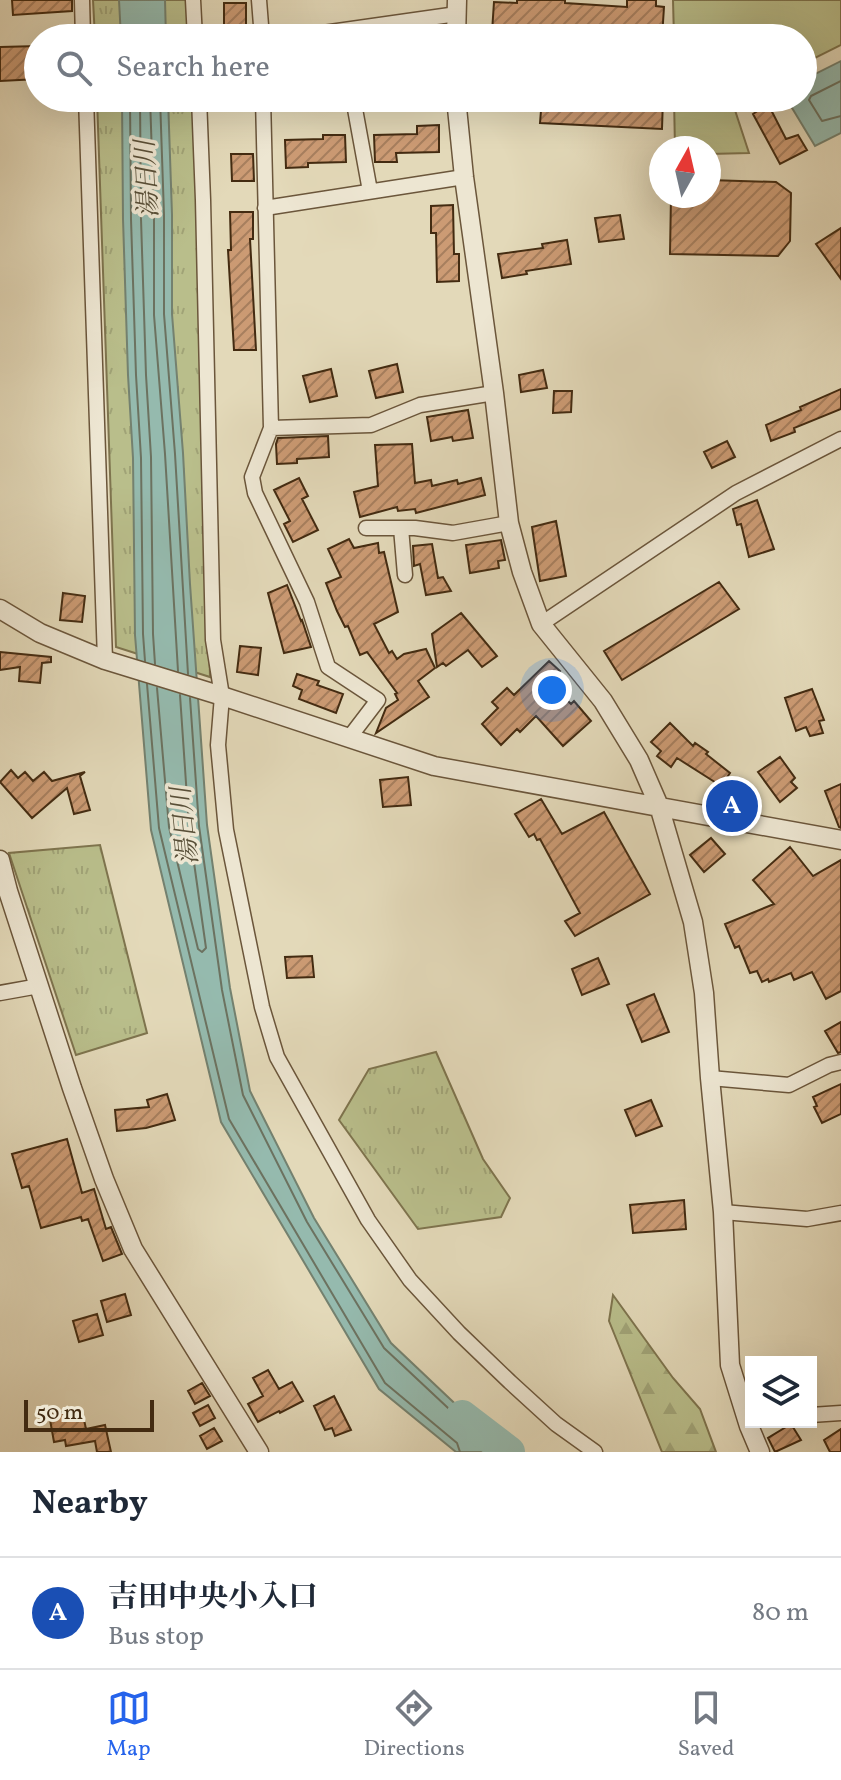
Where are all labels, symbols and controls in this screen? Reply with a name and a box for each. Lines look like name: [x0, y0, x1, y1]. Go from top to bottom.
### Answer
search box: [24, 24, 817, 112]
icon: search: [52, 46, 96, 90]
text: Search here: [116, 47, 270, 89]
water label: 湯日川: [128, 136, 168, 219]
north arrow: [649, 136, 721, 208]
your location: [532, 670, 572, 710]
pin: A: [706, 776, 758, 836]
water label: 湯日川: [164, 782, 208, 867]
map controls: [745, 1356, 817, 1428]
button: layers: [745, 1356, 817, 1428]
scale bar: [24, 1396, 154, 1432]
text: 50 m: [36, 1398, 83, 1429]
text: Nearby: [32, 1481, 148, 1528]
text: 吉田中央小入口: [108, 1577, 318, 1619]
text: A: [49, 1595, 67, 1631]
text: 80 m: [752, 1595, 809, 1631]
text: Bus stop: [108, 1619, 204, 1655]
tab: Map: [107, 1686, 151, 1765]
tab: Directions: [364, 1686, 465, 1765]
tab: Saved: [678, 1686, 734, 1765]

